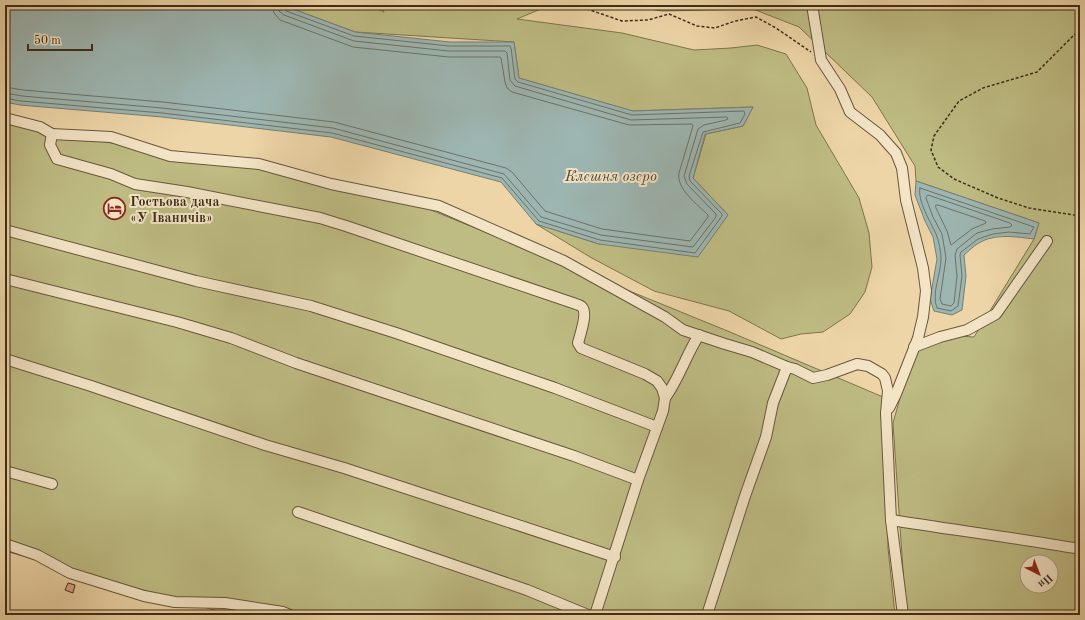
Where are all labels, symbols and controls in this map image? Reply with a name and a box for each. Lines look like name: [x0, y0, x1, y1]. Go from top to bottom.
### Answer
scale bar: [28, 26, 92, 52]
text: 50 m: [34, 34, 61, 47]
water label: Клешня озеро: [564, 170, 657, 185]
place label: Гостьова дача «У Іваничів»: [130, 195, 220, 225]
hotel icon: Гостьова дача «У Іваничів»: [101, 196, 127, 222]
north arrow: [1019, 554, 1059, 594]
text: Пн: [1035, 571, 1054, 589]

